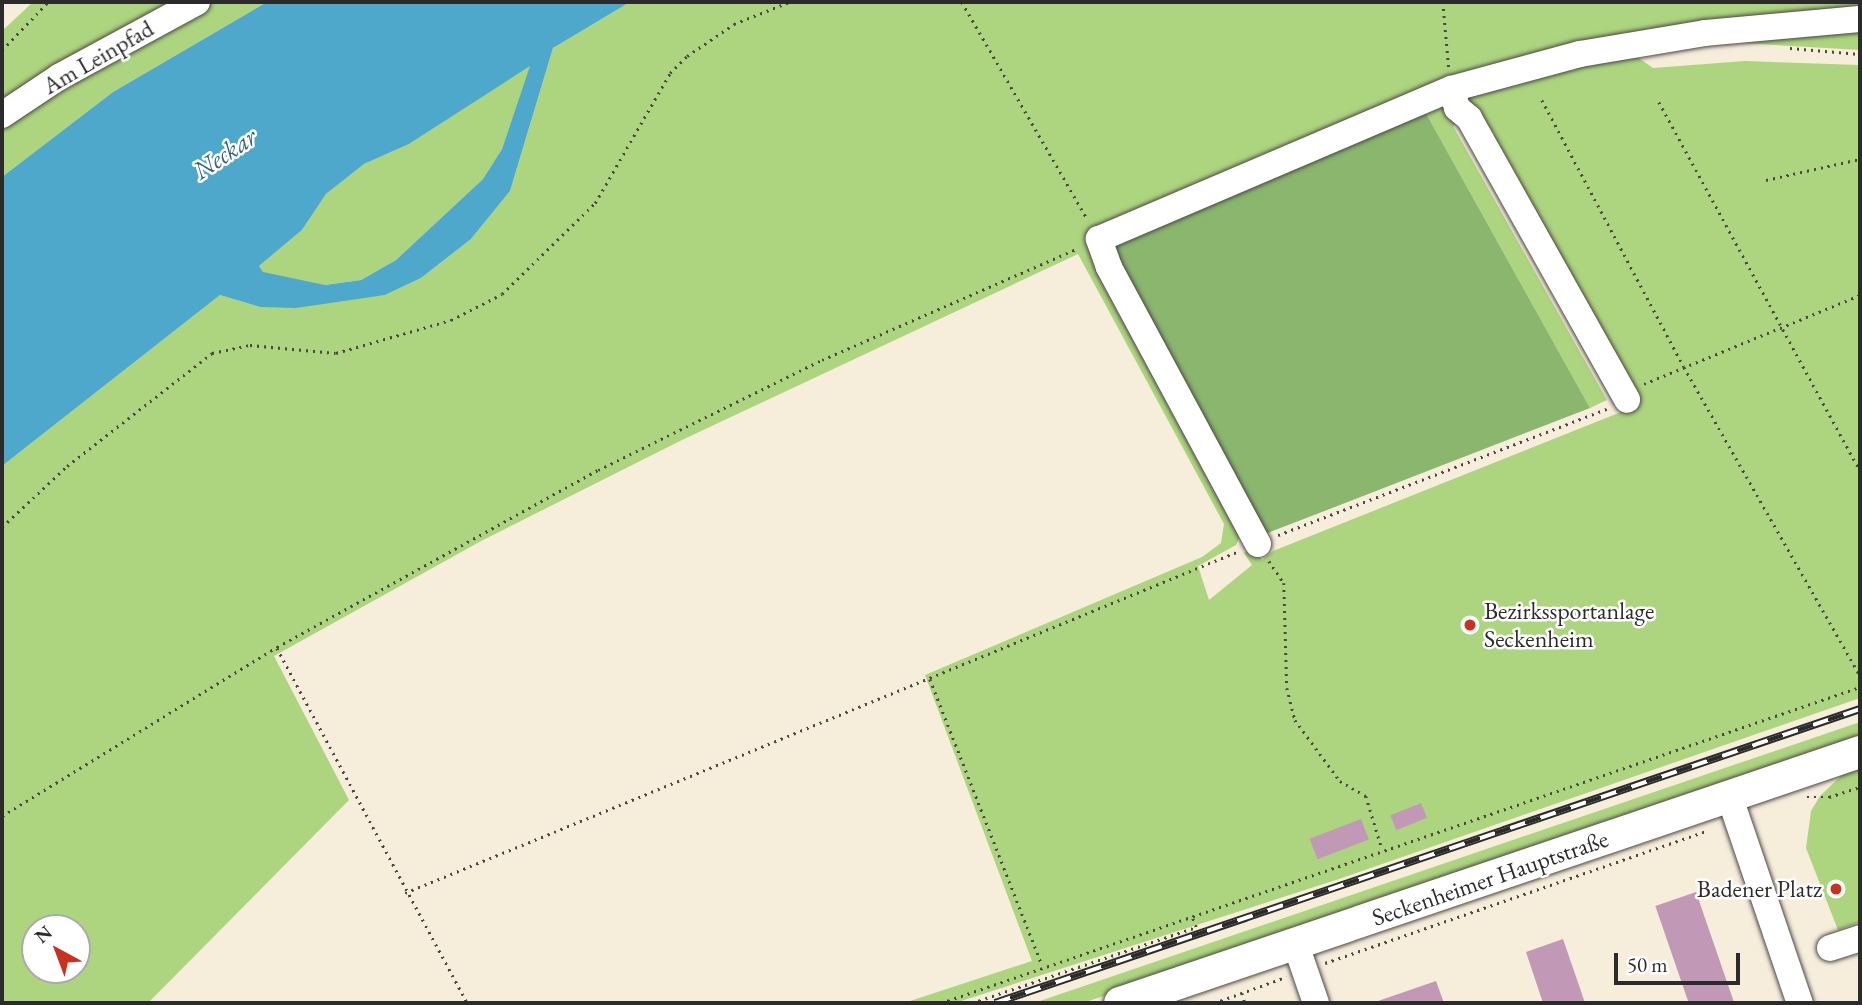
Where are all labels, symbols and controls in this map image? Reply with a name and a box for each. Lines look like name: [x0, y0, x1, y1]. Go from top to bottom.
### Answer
street label: Am Leinpfad: [37, 14, 159, 100]
water label: Neckar: [187, 121, 263, 187]
place label: Bezirkssportanlage Seckenheim: [1484, 597, 1654, 653]
marker: Bezirkssportanlage Seckenheim: [1462, 617, 1478, 633]
street label: Seckenheimer Hauptstraße: [1368, 824, 1612, 932]
place label: Badener Platz: [1697, 875, 1822, 903]
marker: Badener Platz: [1828, 881, 1844, 897]
north arrow: [21, 914, 91, 984]
text: N: [29, 920, 57, 949]
scale bar: [1617, 939, 1743, 983]
text: 50 m: [1627, 951, 1668, 978]

